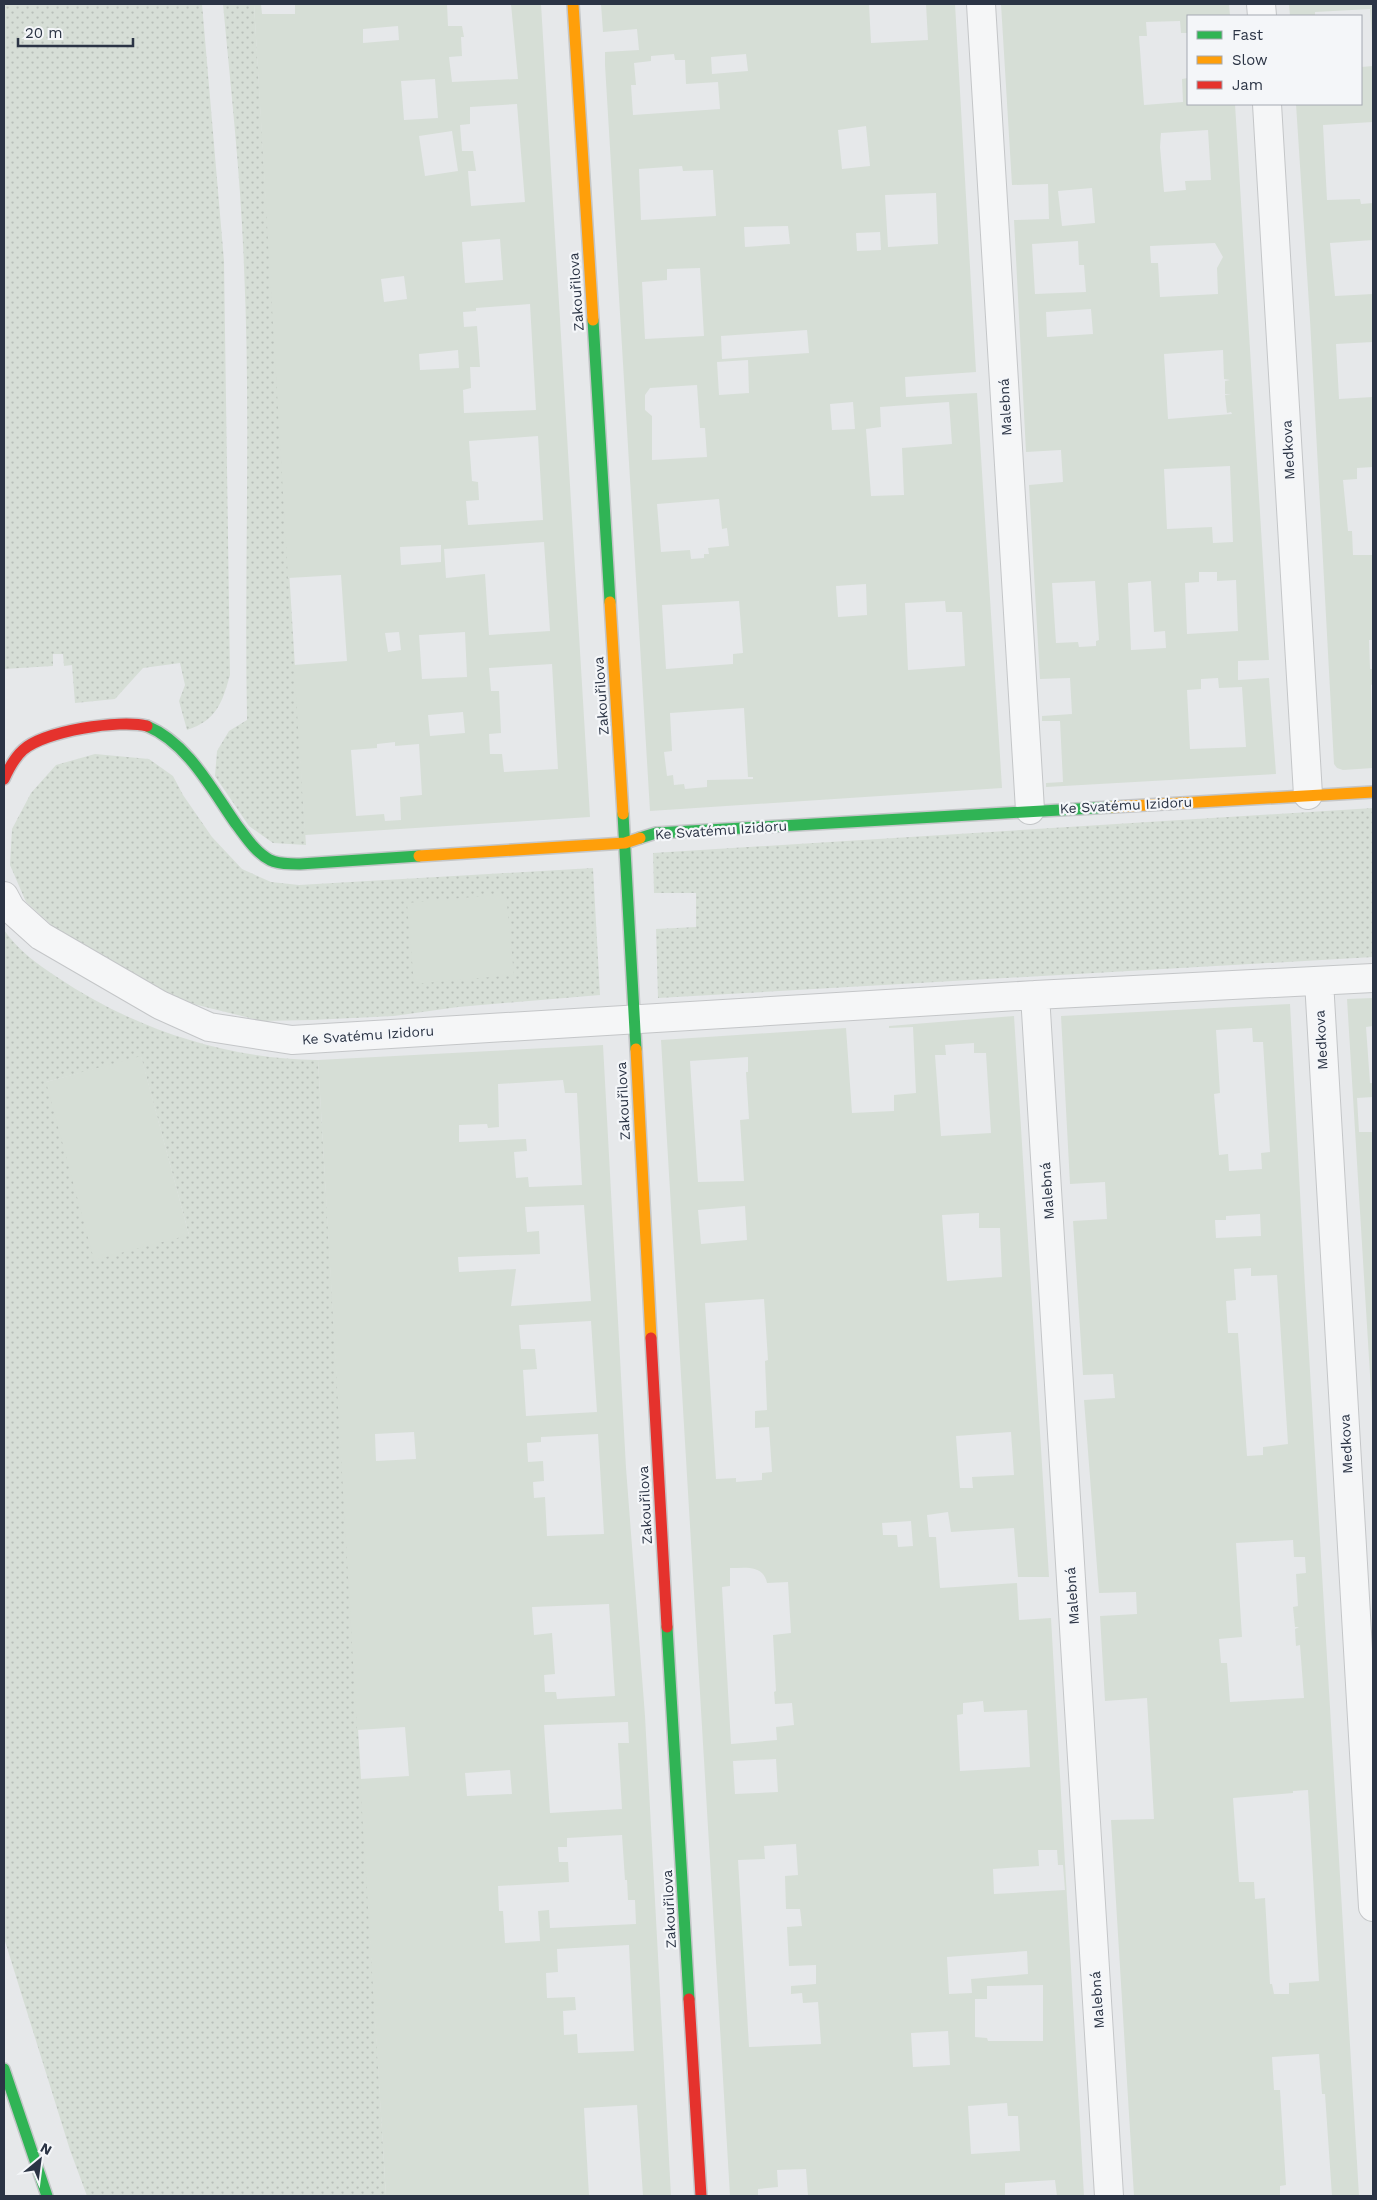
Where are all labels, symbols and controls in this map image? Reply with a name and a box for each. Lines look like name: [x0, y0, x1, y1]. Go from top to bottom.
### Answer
scale bar: [18, 15, 132, 47]
legend: [1187, 15, 1362, 105]
text: 20 m: [25, 24, 63, 42]
text: Fast: [1232, 26, 1264, 44]
text: Slow: [1232, 51, 1268, 69]
text: Jam: [1232, 76, 1263, 94]
street label: Zakouřilova: [565, 252, 587, 332]
street label: Malebná: [996, 378, 1014, 436]
street label: Medkova: [1278, 420, 1298, 480]
street label: Zakouřilova: [590, 656, 612, 736]
street label: Ke Svatému Izidoru: [1059, 794, 1193, 816]
street label: Ke Svatému Izidoru: [654, 817, 788, 843]
street label: Medkova: [1311, 1010, 1331, 1070]
street label: Ke Svatému Izidoru: [301, 1022, 435, 1048]
street label: Zakouřilova: [613, 1061, 633, 1141]
street label: Malebná: [1037, 1162, 1057, 1220]
street label: Medkova: [1336, 1414, 1356, 1474]
street label: Zakouřilova: [635, 1465, 655, 1545]
street label: Malebná: [1062, 1567, 1082, 1625]
street label: Zakouřilova: [659, 1869, 679, 1949]
street label: Malebná: [1087, 1971, 1107, 2029]
north arrow: [15, 2135, 65, 2185]
text: N: [38, 2139, 55, 2158]

